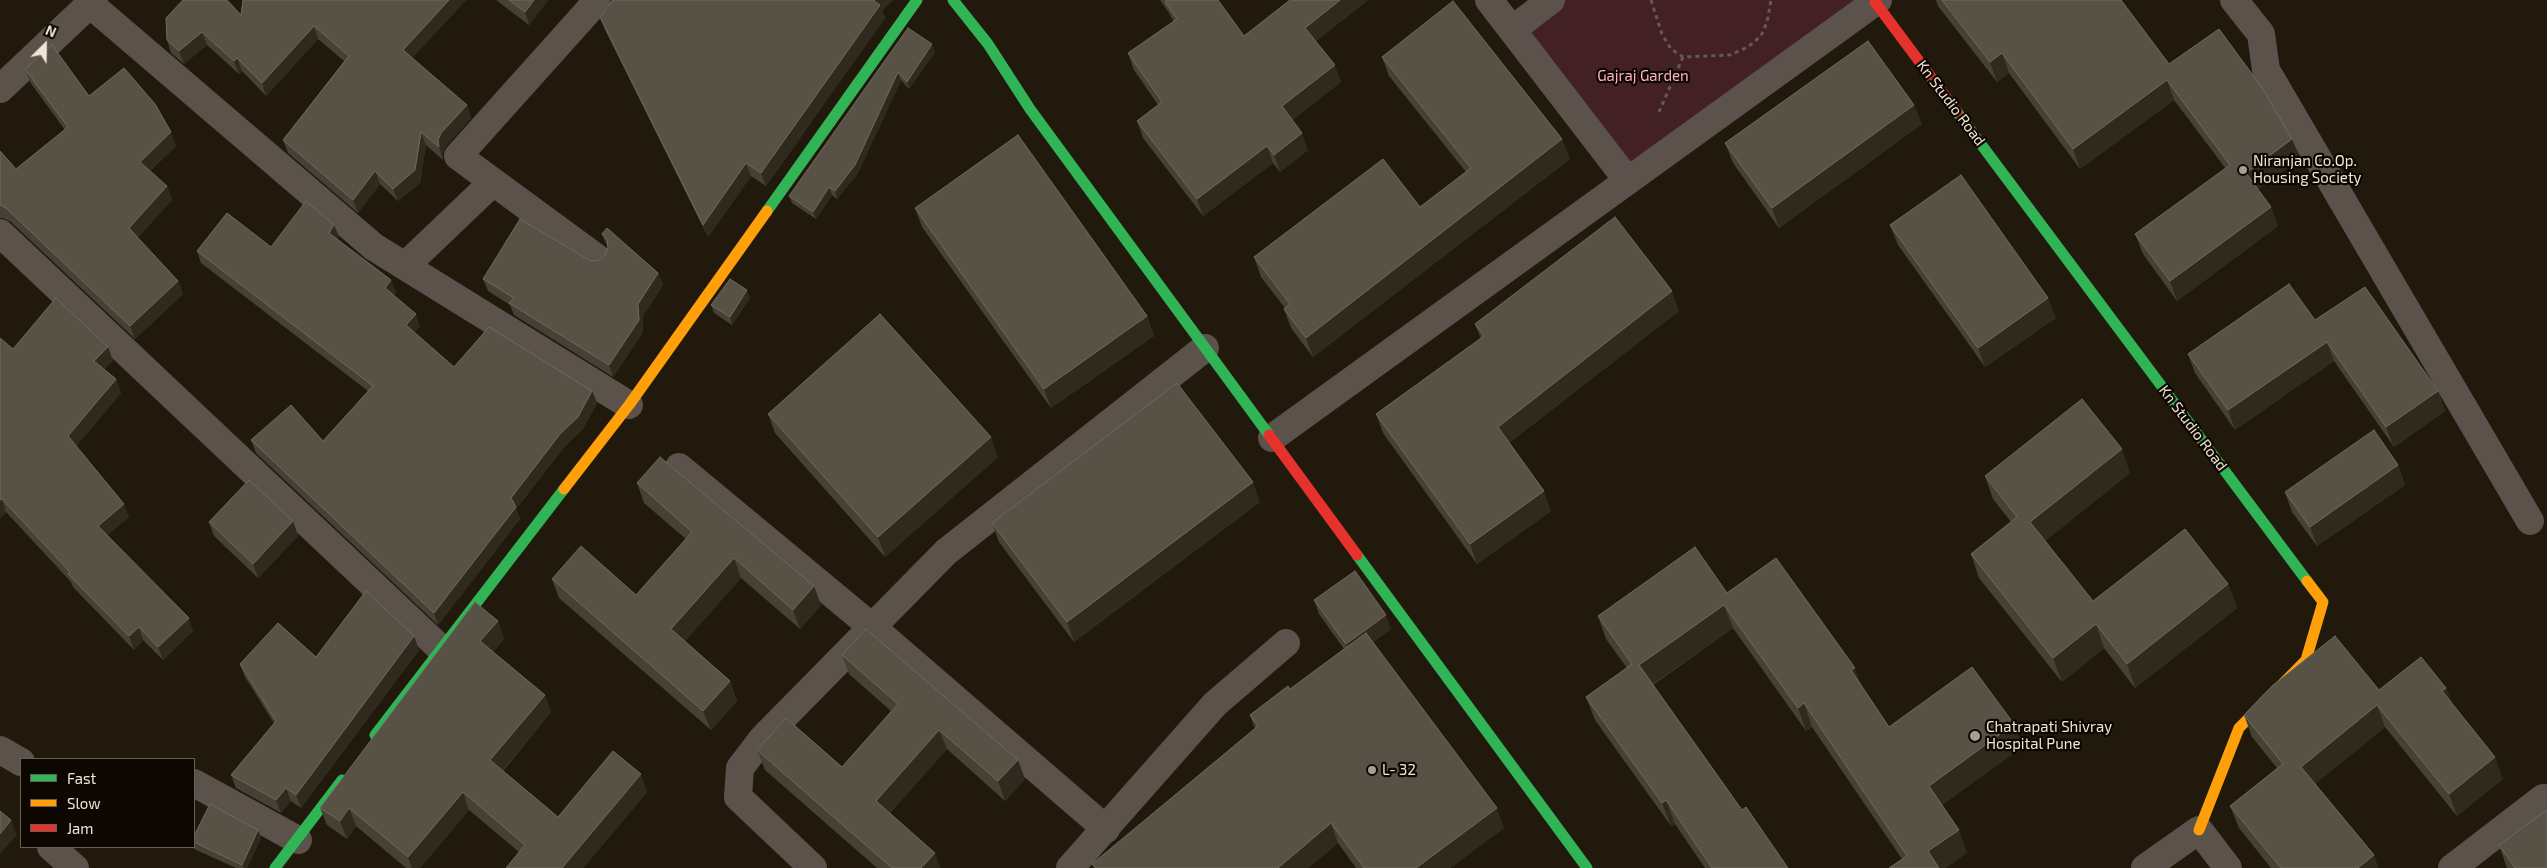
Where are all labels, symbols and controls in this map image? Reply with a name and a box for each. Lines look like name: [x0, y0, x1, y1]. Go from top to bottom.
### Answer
north arrow: [20, 20, 70, 70]
text: N: [43, 21, 59, 41]
street label: Kn Studio Road: [1913, 57, 1989, 149]
park label: Gajraj Garden: [1597, 67, 1689, 85]
place label: Niranjan Co.Op. Housing Society: [2253, 152, 2362, 187]
marker: Niranjan Co.Op. Housing Society: [2237, 164, 2249, 176]
street label: Kn Studio Road: [2155, 382, 2231, 474]
place label: Chatrapati Shivray Hospital Pune: [1986, 718, 2112, 753]
marker: Chatrapati Shivray Hospital Pune: [1968, 729, 1982, 743]
legend: [20, 758, 195, 848]
place label: L- 32: [1382, 761, 1416, 779]
marker: L- 32: [1366, 764, 1378, 776]
text: Fast: [67, 769, 96, 787]
text: Slow: [67, 794, 101, 812]
text: Jam: [67, 819, 93, 837]

